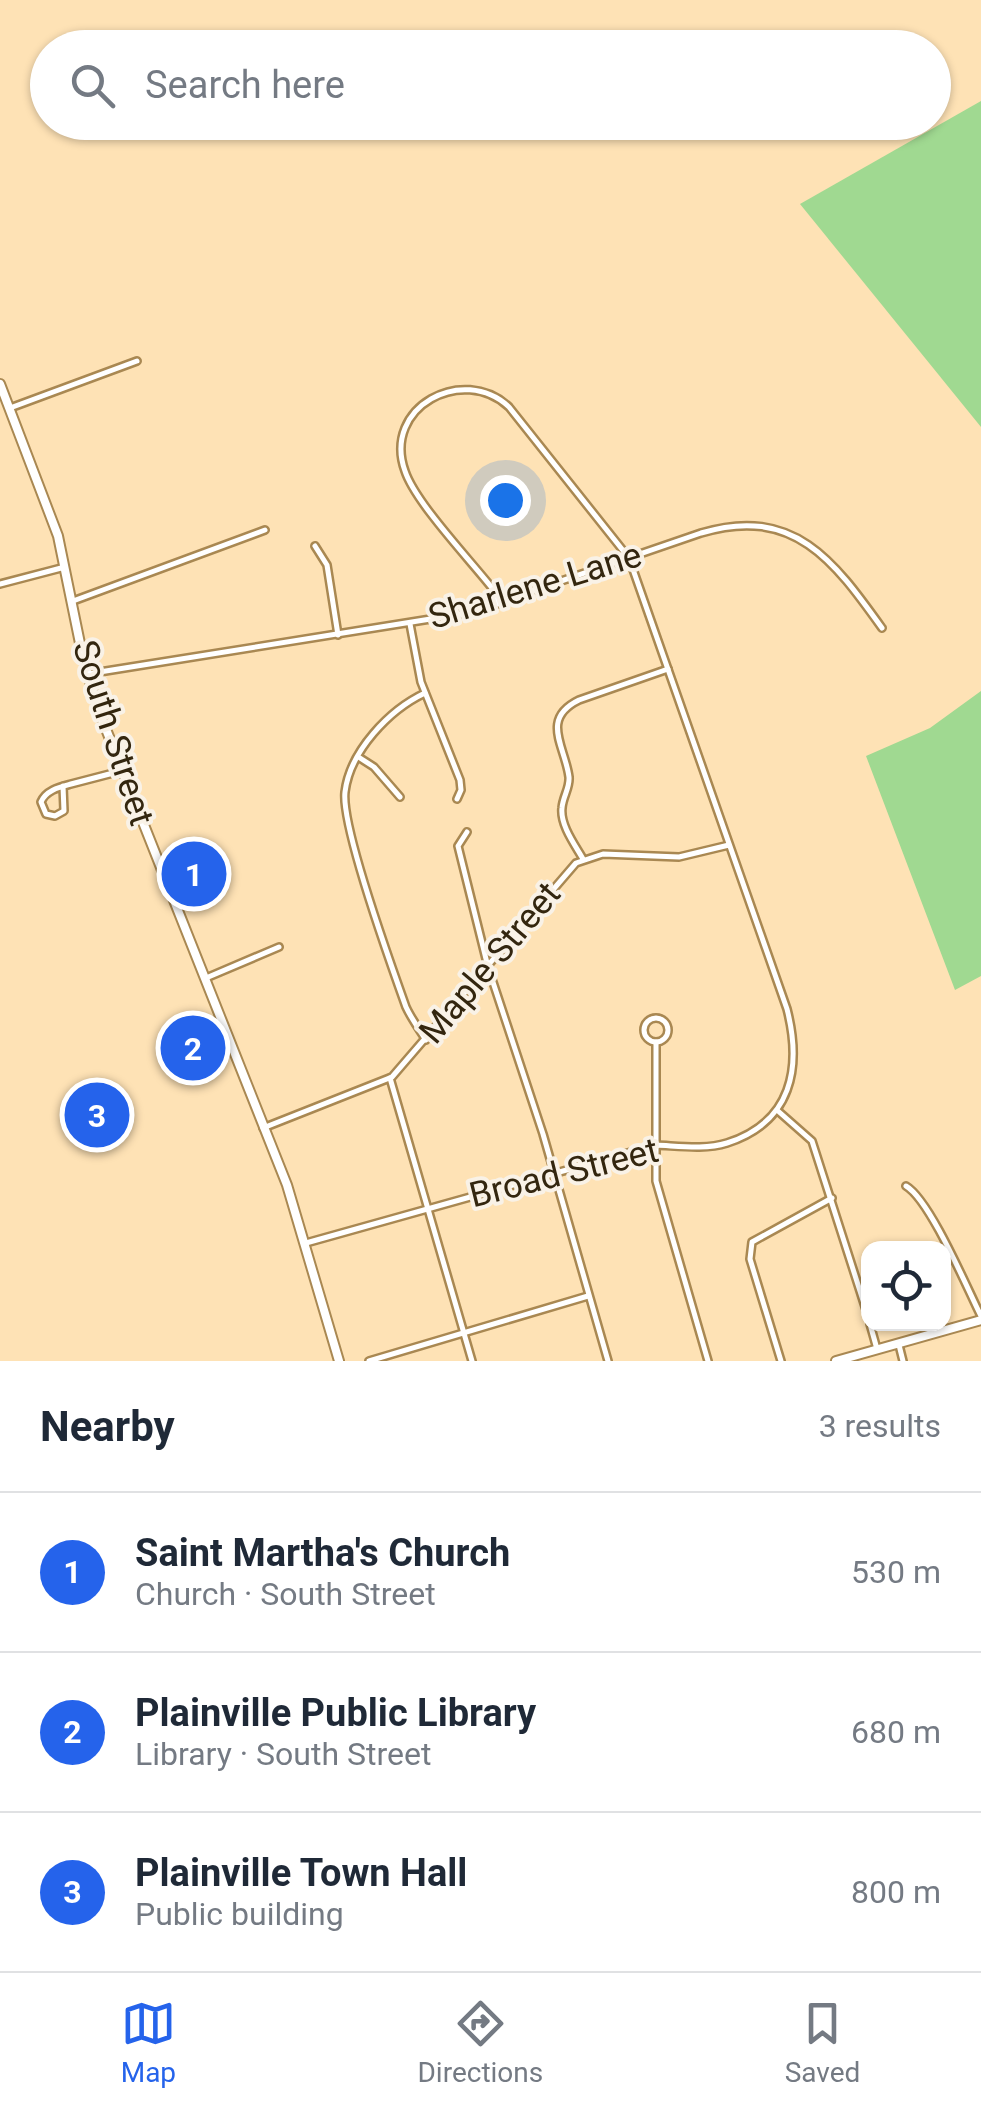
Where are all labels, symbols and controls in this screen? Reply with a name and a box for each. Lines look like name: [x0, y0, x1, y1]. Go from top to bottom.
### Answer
search box: [30, 30, 951, 140]
icon: search: [65, 58, 120, 113]
text: Search here: [145, 63, 345, 107]
your location: [480, 475, 531, 526]
street label: Sharlene Lane: [424, 534, 646, 638]
street label: South Street: [64, 635, 162, 831]
pin: 1: [162, 836, 226, 912]
street label: Maple Street: [411, 874, 569, 1052]
pin: 2: [160, 1010, 226, 1086]
pin: 3: [64, 1078, 130, 1152]
street label: Broad Street: [465, 1130, 663, 1216]
map controls: [861, 1241, 951, 1331]
button: locate: [861, 1241, 951, 1331]
text: Nearby: [40, 1402, 175, 1451]
text: 3 results: [819, 1407, 941, 1445]
text: Saint Martha's Church: [135, 1531, 510, 1575]
text: 1: [63, 1553, 82, 1591]
text: 530 m: [851, 1553, 941, 1591]
text: Church · South Street: [135, 1575, 436, 1613]
text: Plainville Public Library: [135, 1691, 536, 1735]
text: 2: [63, 1713, 82, 1751]
text: 680 m: [851, 1713, 941, 1751]
text: Library · South Street: [135, 1735, 431, 1773]
text: Plainville Town Hall: [135, 1851, 467, 1895]
text: 3: [63, 1873, 82, 1911]
text: 800 m: [851, 1873, 941, 1911]
text: Public building: [135, 1895, 344, 1933]
tab: Map: [121, 1996, 176, 2089]
tab: Directions: [417, 1996, 543, 2089]
tab: Saved: [785, 1996, 860, 2089]

